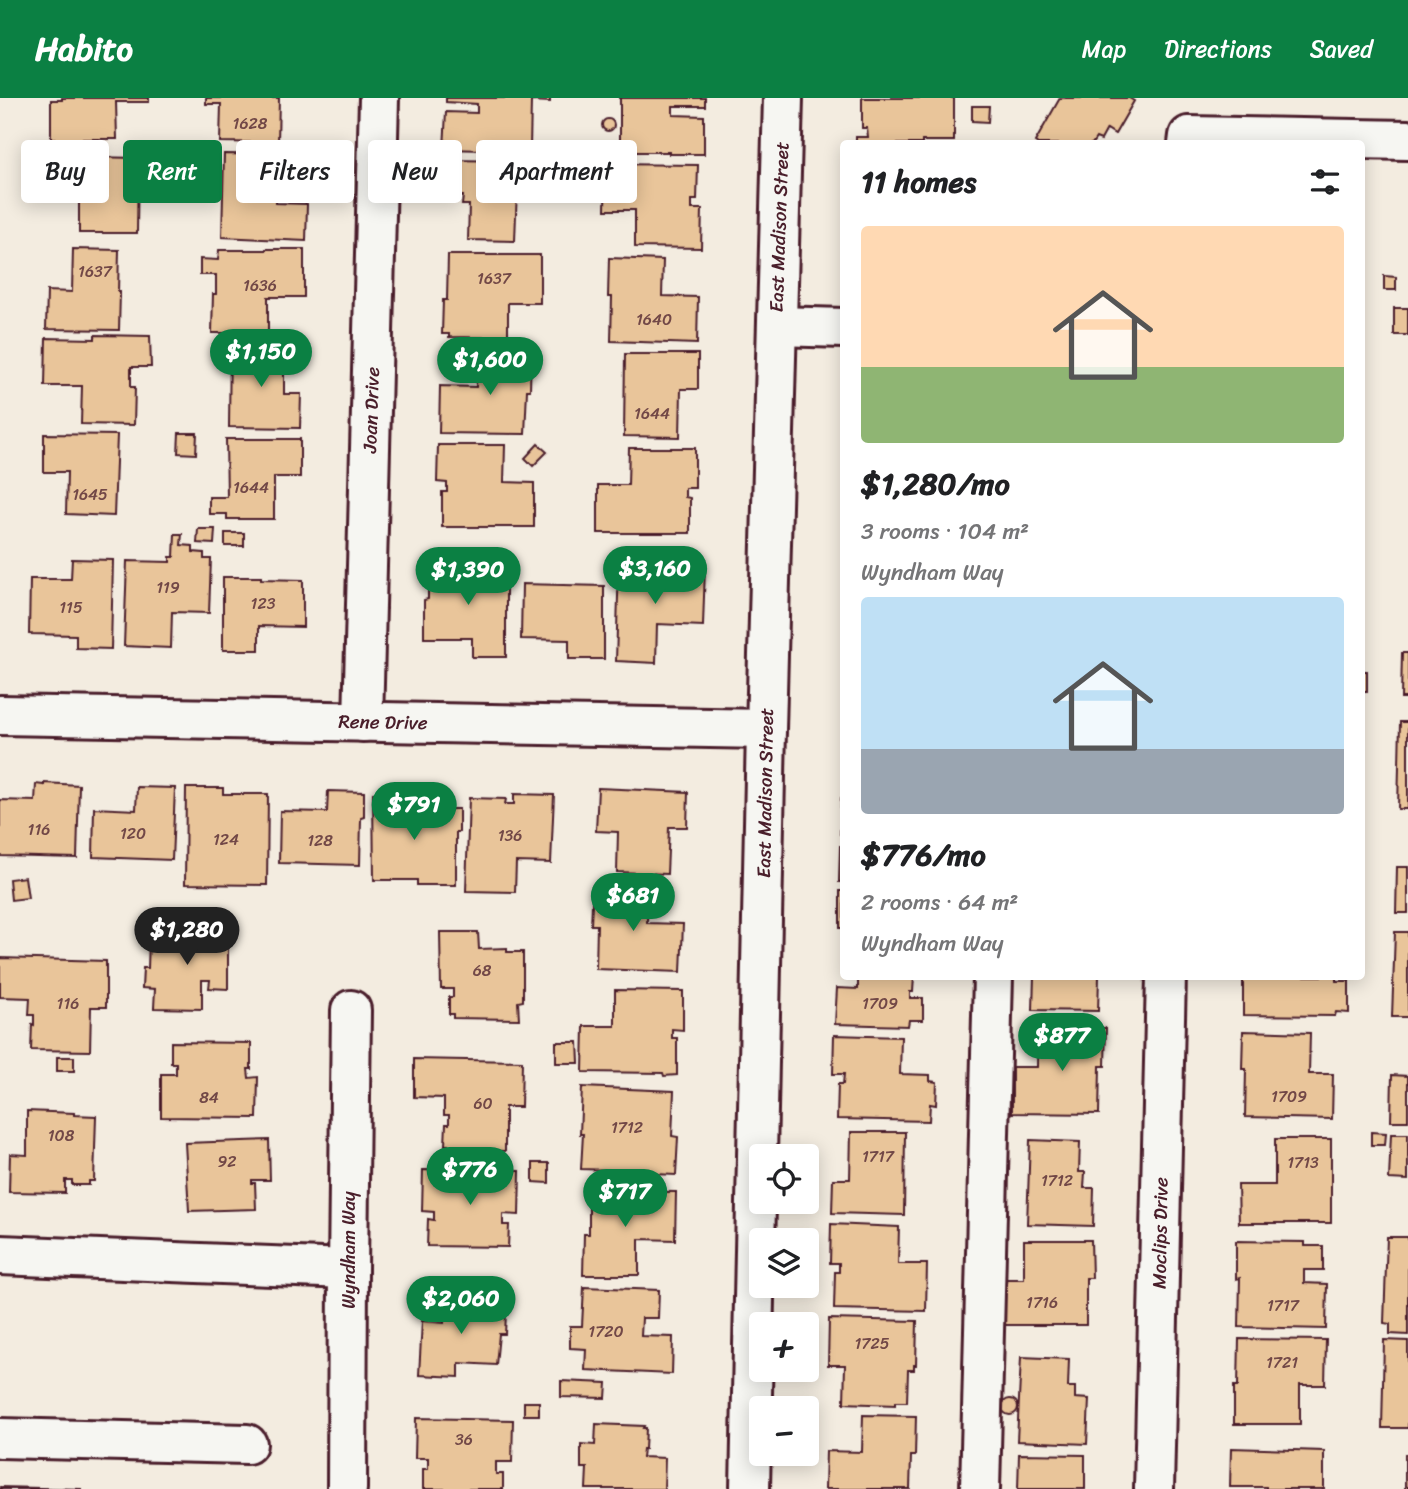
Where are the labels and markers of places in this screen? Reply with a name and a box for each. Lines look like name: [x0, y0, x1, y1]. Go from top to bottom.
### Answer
pin: $1,150: [204, 330, 318, 389]
pin: $1,600: [433, 338, 547, 397]
pin: $3,160: [598, 546, 712, 606]
pin: $1,390: [411, 547, 525, 607]
pin: $791: [373, 782, 455, 842]
pin: $681: [592, 874, 674, 933]
pin: $1,280: [130, 908, 244, 967]
pin: $877: [1021, 1014, 1103, 1073]
pin: $776: [429, 1148, 511, 1207]
pin: $717: [584, 1170, 666, 1229]
pin: $2,060: [404, 1276, 518, 1336]

